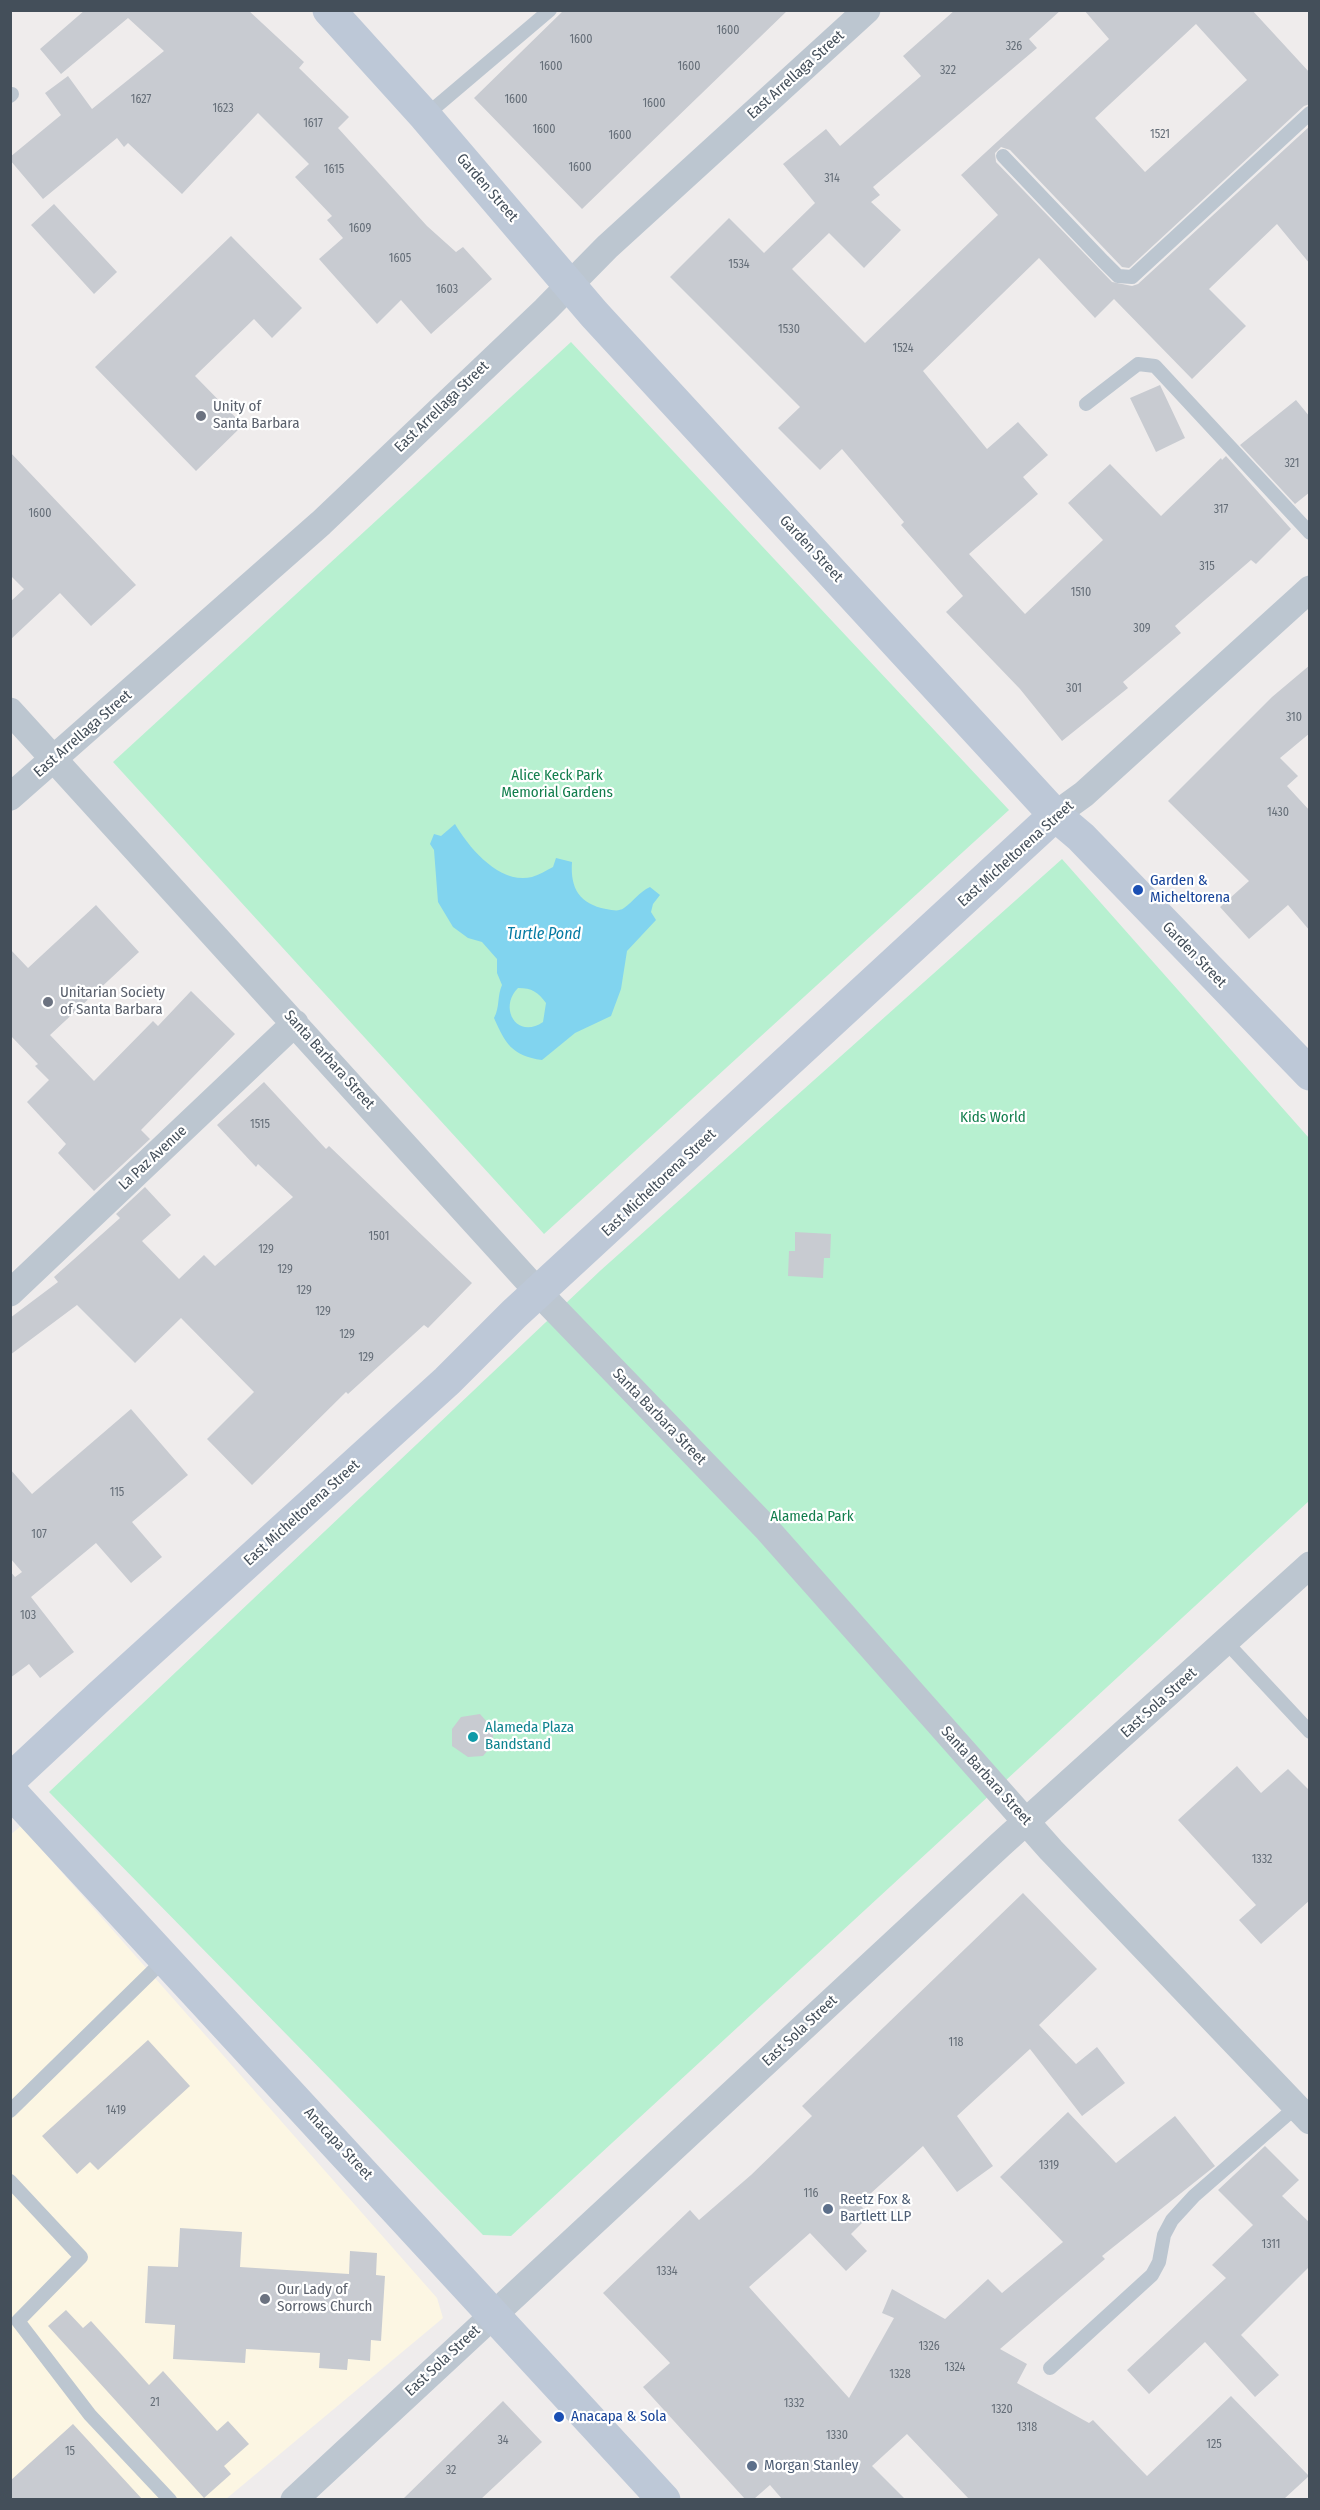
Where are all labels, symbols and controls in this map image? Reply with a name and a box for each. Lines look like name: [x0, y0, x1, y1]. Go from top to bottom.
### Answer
house number: 1600: [716, 24, 740, 38]
street label: East Arrellaga Street: [744, 27, 848, 123]
house number: 1600: [569, 33, 593, 47]
house number: 326: [1006, 40, 1022, 54]
house number: 1600: [539, 60, 563, 74]
house number: 1600: [677, 60, 701, 74]
house number: 322: [940, 64, 956, 78]
house number: 1627: [131, 93, 151, 107]
house number: 1600: [504, 93, 528, 107]
house number: 1600: [642, 97, 666, 111]
house number: 1623: [212, 102, 234, 116]
house number: 1617: [303, 117, 323, 131]
house number: 1600: [532, 123, 556, 137]
house number: 1521: [1150, 128, 1170, 142]
house number: 1600: [608, 129, 632, 143]
street label: Garden Street: [452, 150, 522, 226]
house number: 1600: [568, 161, 592, 175]
house number: 1615: [324, 163, 344, 177]
house number: 314: [824, 172, 840, 186]
house number: 1609: [349, 222, 371, 236]
house number: 1605: [389, 252, 411, 266]
house number: 1534: [728, 258, 750, 272]
house number: 1603: [436, 283, 458, 297]
house number: 1530: [778, 323, 800, 337]
house number: 1524: [893, 342, 913, 356]
street label: East Arrellaga Street: [391, 358, 493, 456]
place label: Unity of Santa Barbara: [213, 398, 299, 433]
marker: Unity of Santa Barbara: [194, 409, 208, 423]
house number: 321: [1284, 457, 1300, 471]
house number: 317: [1214, 503, 1228, 517]
house number: 1600: [28, 507, 52, 521]
street label: Garden Street: [776, 512, 846, 586]
house number: 315: [1199, 560, 1215, 574]
house number: 1510: [1071, 586, 1091, 600]
house number: 309: [1133, 622, 1151, 636]
house number: 301: [1066, 682, 1082, 696]
street label: East Arrellaga Street: [30, 687, 136, 781]
house number: 310: [1286, 711, 1302, 725]
park label: Alice Keck Park Memorial Gardens: [501, 767, 613, 802]
street label: East Micheltorena Street: [954, 797, 1078, 911]
house number: 1430: [1267, 806, 1289, 820]
place label: Garden & Micheltorena: [1150, 872, 1230, 907]
marker: Garden & Micheltorena: [1131, 883, 1145, 897]
street label: Garden Street: [1158, 918, 1230, 992]
water label: Turtle Pond: [507, 925, 581, 945]
place label: Unitarian Society of Santa Barbara: [60, 984, 165, 1019]
marker: Unitarian Society of Santa Barbara: [41, 995, 55, 1009]
street label: Santa Barbara Street: [280, 1007, 378, 1113]
park label: Kids World: [960, 1109, 1026, 1127]
house number: 1515: [250, 1118, 270, 1132]
street label: La Paz Avenue: [115, 1122, 191, 1194]
street label: East Micheltorena Street: [598, 1125, 720, 1241]
house number: 1501: [369, 1230, 389, 1244]
house number: 129: [258, 1243, 274, 1257]
house number: 129: [277, 1263, 293, 1277]
house number: 129: [296, 1284, 312, 1298]
house number: 129: [315, 1305, 331, 1319]
house number: 129: [339, 1328, 355, 1342]
house number: 129: [358, 1351, 374, 1365]
street label: Santa Barbara Street: [608, 1365, 710, 1469]
street label: East Micheltorena Street: [240, 1456, 364, 1570]
house number: 115: [110, 1486, 124, 1500]
park label: Alameda Park: [770, 1508, 854, 1526]
house number: 107: [31, 1528, 47, 1542]
house number: 103: [20, 1609, 36, 1623]
street label: East Sola Street: [1117, 1664, 1201, 1742]
place label: Alameda Plaza Bandstand: [485, 1719, 574, 1754]
street label: Santa Barbara Street: [937, 1723, 1035, 1829]
marker: Alameda Plaza Bandstand: [466, 1730, 480, 1744]
house number: 1332: [1252, 1853, 1272, 1867]
street label: East Sola Street: [759, 1992, 841, 2070]
house number: 118: [948, 2036, 964, 2050]
house number: 1419: [106, 2104, 126, 2118]
street label: Anacapa Street: [300, 2104, 376, 2184]
house number: 1319: [1039, 2159, 1059, 2173]
house number: 116: [803, 2187, 819, 2201]
place label: Reetz Fox & Bartlett LLP: [840, 2191, 911, 2226]
marker: Reetz Fox & Bartlett LLP: [821, 2202, 835, 2216]
house number: 1311: [1262, 2238, 1280, 2252]
house number: 1334: [656, 2265, 678, 2279]
place label: Our Lady of Sorrows Church: [277, 2281, 372, 2316]
marker: Our Lady of Sorrows Church: [258, 2292, 272, 2306]
street label: East Sola Street: [402, 2322, 484, 2400]
house number: 1326: [918, 2340, 940, 2354]
house number: 1324: [945, 2361, 965, 2375]
house number: 1328: [889, 2368, 911, 2382]
house number: 21: [150, 2396, 160, 2410]
house number: 1332: [784, 2397, 804, 2411]
house number: 1320: [991, 2403, 1013, 2417]
place label: Anacapa & Sola: [571, 2408, 667, 2426]
marker: Anacapa & Sola: [552, 2410, 566, 2424]
house number: 1318: [1017, 2421, 1037, 2435]
house number: 1330: [826, 2429, 848, 2443]
house number: 34: [497, 2434, 509, 2448]
house number: 125: [1206, 2438, 1222, 2452]
house number: 15: [65, 2445, 75, 2459]
place label: Morgan Stanley: [764, 2457, 859, 2475]
marker: Morgan Stanley: [745, 2459, 759, 2473]
house number: 32: [446, 2464, 456, 2478]

